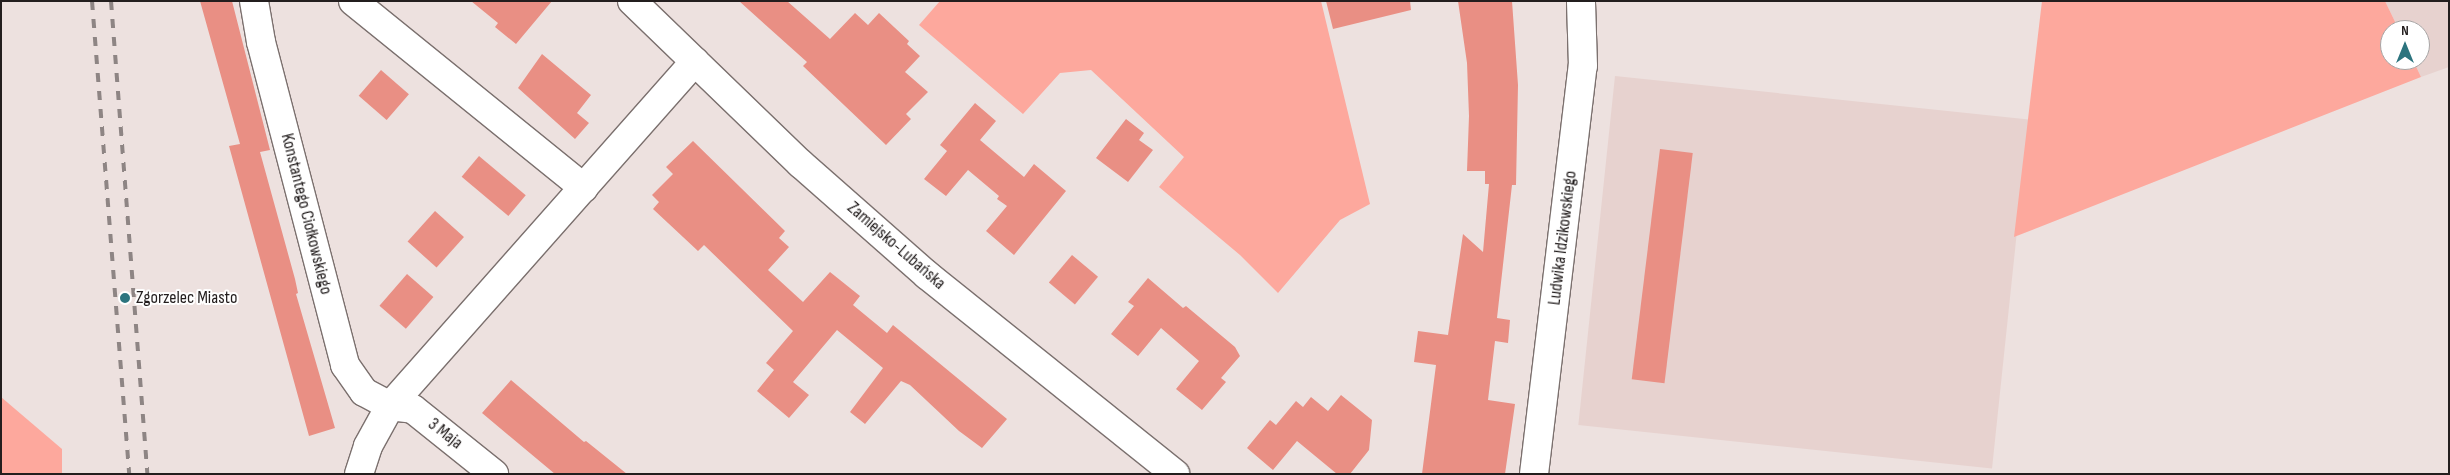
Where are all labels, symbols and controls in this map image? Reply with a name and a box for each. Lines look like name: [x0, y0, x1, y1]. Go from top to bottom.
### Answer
north arrow: [2380, 20, 2430, 70]
text: N: [2401, 22, 2409, 39]
street label: Konstantego Ciołkowskiego: [276, 131, 336, 297]
street label: Ludwika Idzikowskiego: [1544, 170, 1582, 306]
street label: Zamiejsko-Lubańska: [842, 197, 950, 295]
place label: Zgorzelec Miasto: [136, 287, 237, 309]
marker: Zgorzelec Miasto: [118, 291, 132, 305]
street label: 3 Maja: [423, 414, 467, 454]

